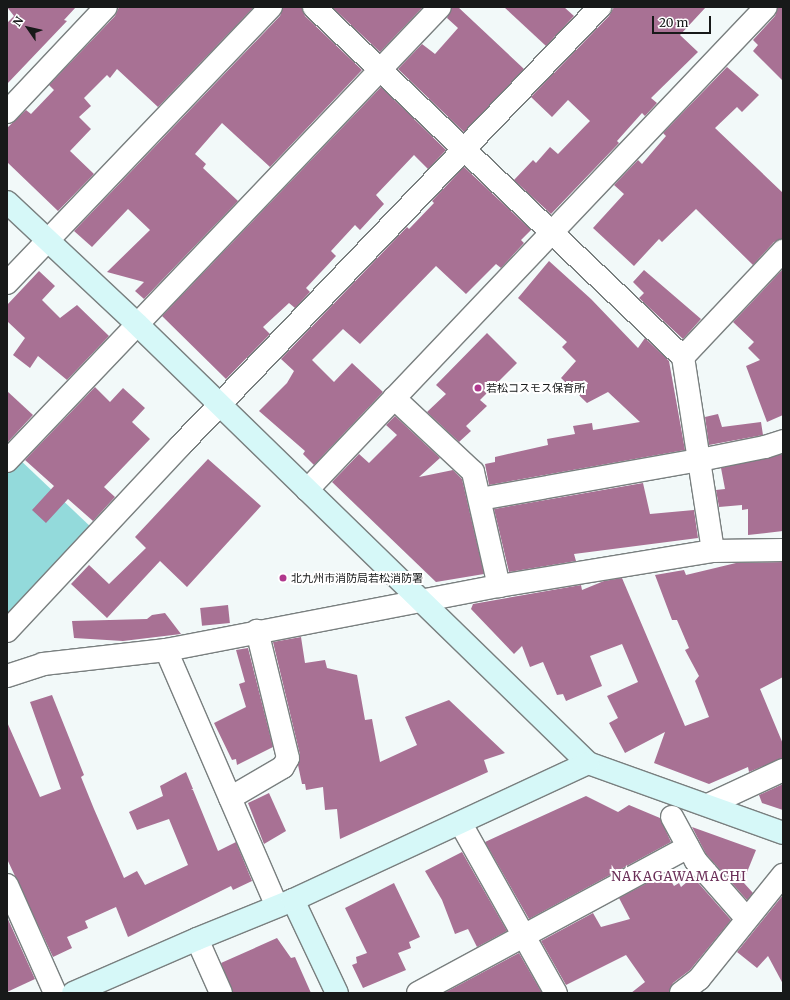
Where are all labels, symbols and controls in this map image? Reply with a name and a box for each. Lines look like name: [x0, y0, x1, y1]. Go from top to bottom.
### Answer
north arrow: [8, 8, 48, 48]
scale bar: [654, 8, 713, 34]
text: N: [10, 14, 26, 29]
text: 20 m: [659, 15, 688, 30]
place label: 若松コスモス保育所: [486, 381, 585, 395]
marker: 若松コスモス保育所: [473, 383, 483, 393]
place label: 北九州市消防局若松消防署: [291, 571, 423, 585]
marker: 北九州市消防局若松消防署: [278, 573, 288, 583]
district label: NAKAGAWAMACHI: [611, 869, 747, 885]

